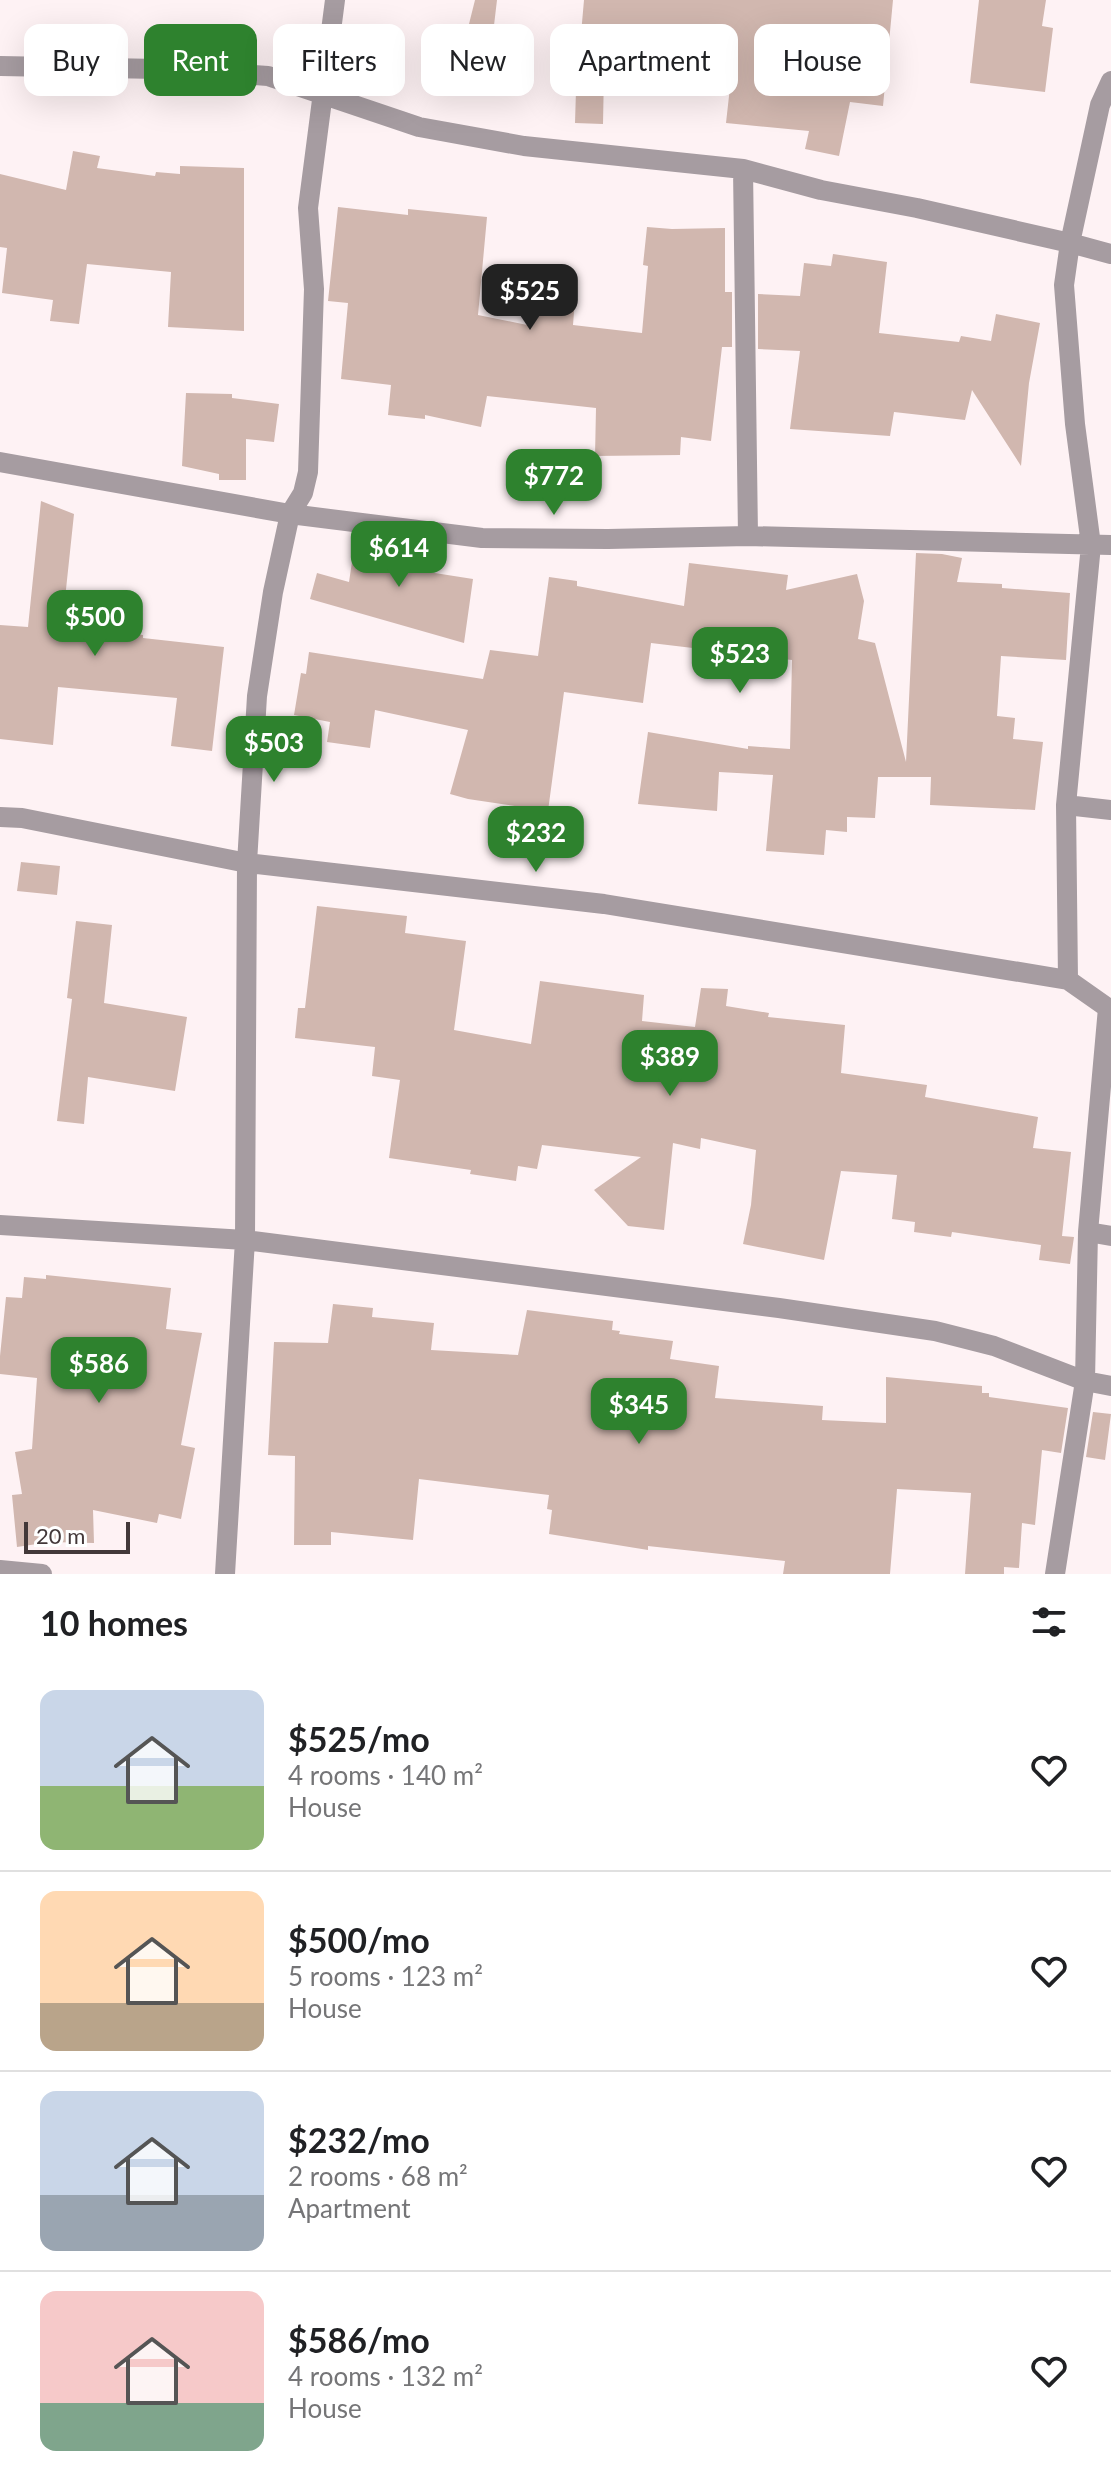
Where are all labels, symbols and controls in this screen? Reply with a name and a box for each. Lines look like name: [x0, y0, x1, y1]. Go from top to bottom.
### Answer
chip: Buy: [24, 24, 128, 96]
chip: Rent: [144, 24, 257, 96]
chip: Filters: [273, 24, 405, 96]
chip: New: [421, 24, 534, 96]
chip: Apartment: [550, 24, 738, 96]
chip: House: [754, 24, 890, 96]
pin: $525: [483, 264, 577, 332]
text: $525: [500, 274, 560, 306]
pin: $772: [507, 449, 601, 517]
text: $772: [524, 459, 584, 491]
pin: $614: [352, 521, 446, 589]
text: $614: [369, 531, 429, 563]
pin: $500: [48, 590, 142, 658]
text: $500: [65, 600, 125, 632]
pin: $523: [693, 627, 787, 695]
text: $523: [710, 637, 770, 669]
pin: $503: [227, 716, 321, 784]
text: $503: [244, 726, 304, 758]
pin: $232: [489, 806, 583, 874]
text: $232: [506, 816, 566, 848]
pin: $389: [623, 1030, 717, 1098]
text: $389: [640, 1040, 700, 1072]
pin: $586: [52, 1337, 146, 1405]
text: $586: [69, 1347, 129, 1379]
pin: $345: [592, 1378, 686, 1446]
text: $345: [609, 1388, 669, 1420]
scale bar: [24, 1518, 130, 1554]
text: 20 m: [36, 1522, 85, 1549]
icon: filters: [1027, 1600, 1071, 1644]
text: 10 homes: [40, 1602, 188, 1643]
text: $525/mo: [288, 1718, 430, 1759]
icon: home: [104, 1722, 200, 1818]
icon: heart: [1027, 1748, 1071, 1792]
text: 4 rooms · 140 m²: [288, 1759, 483, 1791]
text: House: [288, 1791, 362, 1823]
text: $500/mo: [288, 1919, 430, 1960]
icon: home: [104, 1923, 200, 2019]
icon: heart: [1027, 1949, 1071, 1993]
text: 5 rooms · 123 m²: [288, 1960, 483, 1992]
text: House: [288, 1992, 362, 2024]
text: $232/mo: [288, 2119, 430, 2160]
icon: home: [104, 2123, 200, 2219]
icon: heart: [1027, 2149, 1071, 2193]
text: 2 rooms · 68 m²: [288, 2160, 468, 2192]
text: Apartment: [288, 2192, 411, 2224]
text: $586/mo: [288, 2319, 430, 2360]
icon: home: [104, 2323, 200, 2419]
icon: heart: [1027, 2349, 1071, 2393]
text: 4 rooms · 132 m²: [288, 2360, 483, 2392]
text: House: [288, 2392, 362, 2424]

